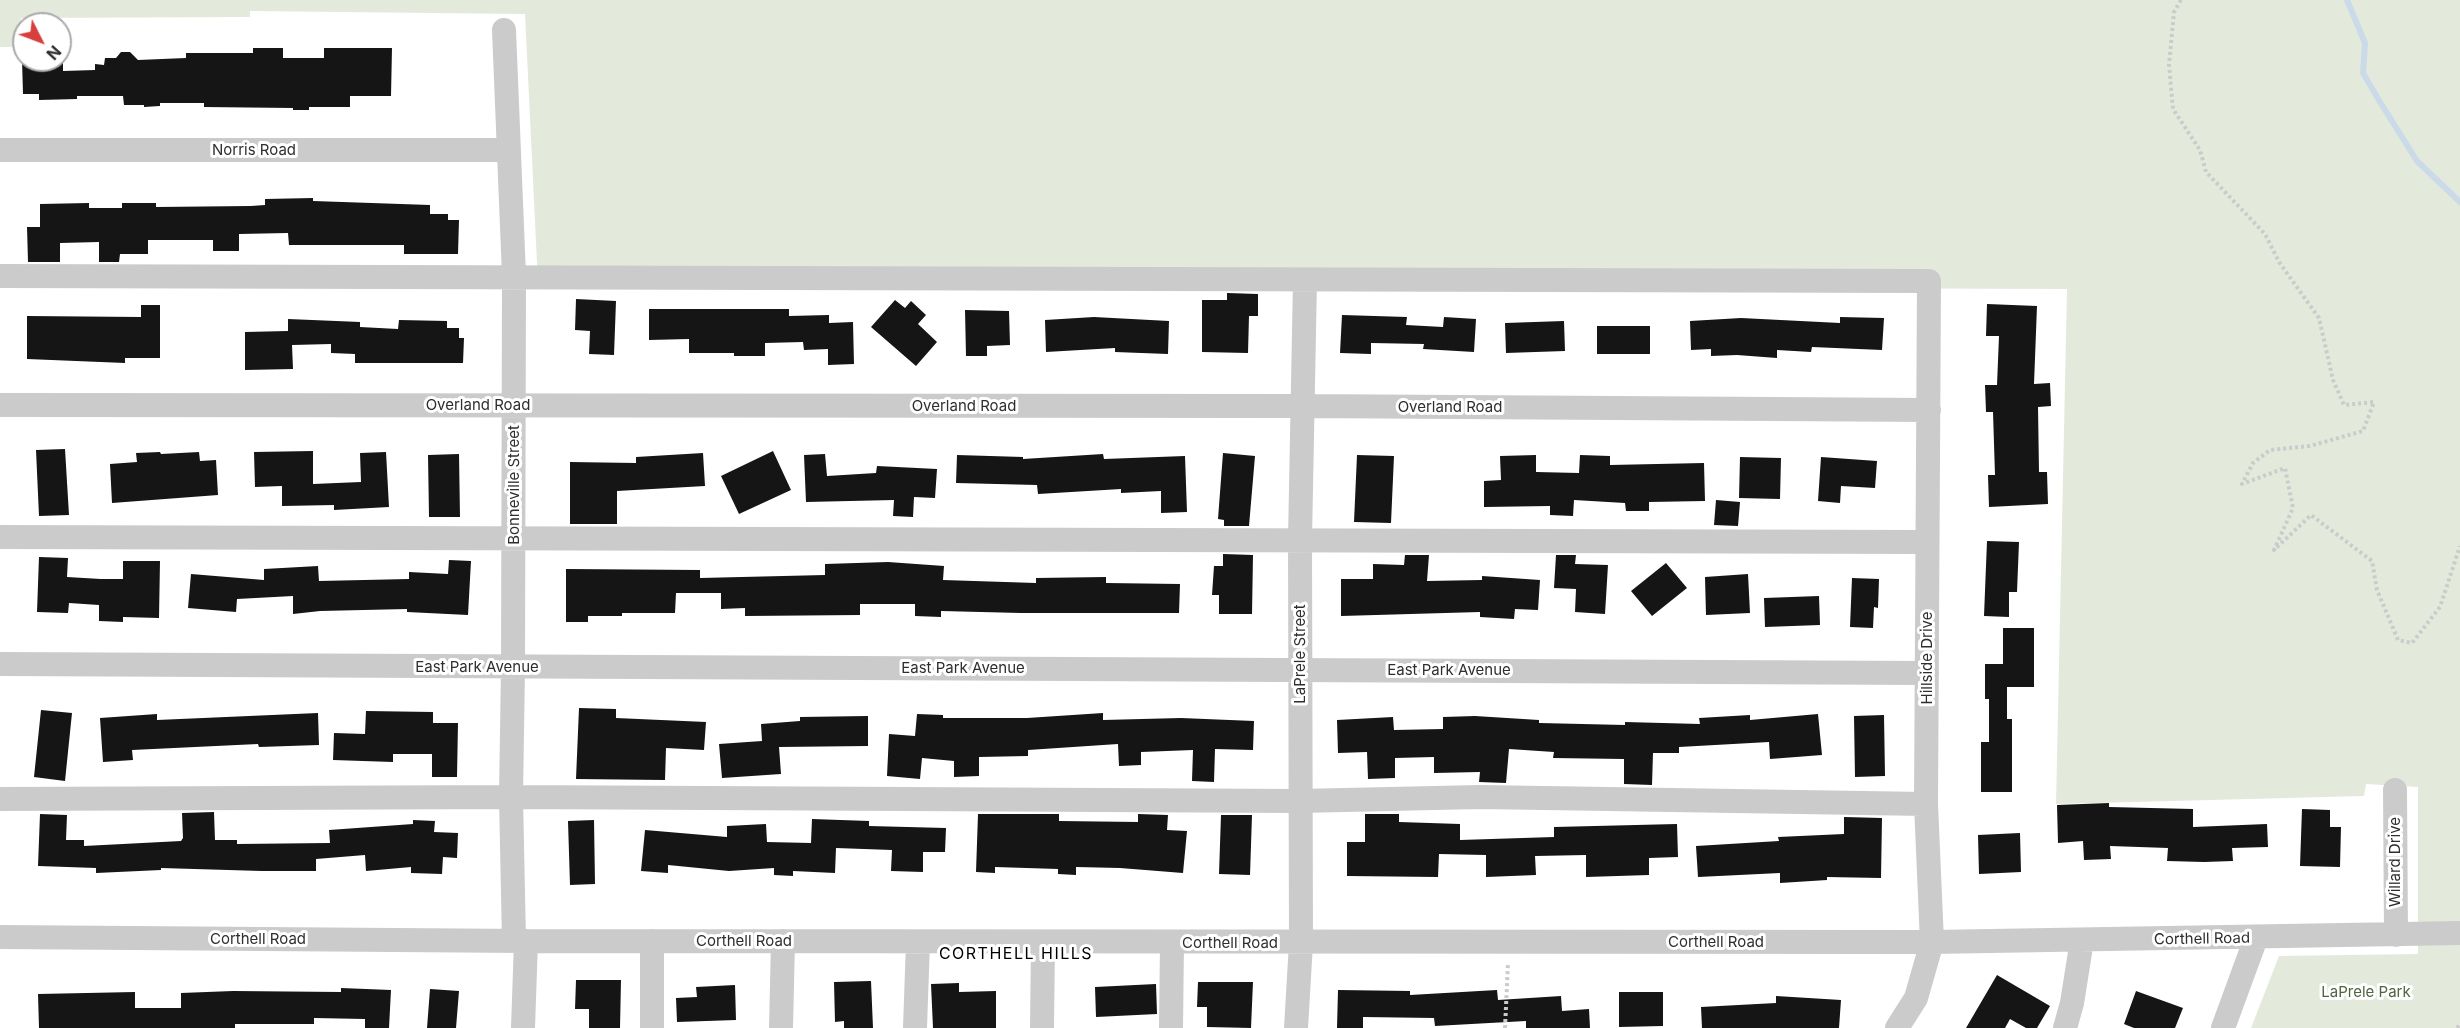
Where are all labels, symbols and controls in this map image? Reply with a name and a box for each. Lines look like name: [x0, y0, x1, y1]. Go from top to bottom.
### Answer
north arrow: [12, 12, 72, 72]
text: N: [42, 41, 65, 64]
street label: Norris Road: [212, 141, 296, 159]
street label: Overland Road: [426, 396, 530, 414]
street label: Overland Road: [912, 397, 1016, 415]
street label: Overland Road: [1398, 398, 1502, 416]
street label: Bonneville Street: [505, 425, 523, 545]
street label: LaPrele Street: [1291, 604, 1309, 704]
street label: Hillside Drive: [1918, 612, 1936, 704]
street label: East Park Avenue: [415, 658, 539, 676]
street label: East Park Avenue: [901, 659, 1025, 677]
street label: East Park Avenue: [1387, 661, 1511, 679]
street label: Willard Drive: [2386, 817, 2404, 907]
street label: Corthell Road: [2154, 929, 2250, 949]
street label: Corthell Road: [210, 930, 306, 948]
street label: Corthell Road: [696, 932, 792, 950]
street label: Corthell Road: [1668, 933, 1764, 951]
street label: Corthell Road: [1182, 934, 1278, 952]
district label: CORTHELL HILLS: [939, 944, 1093, 964]
park label: LaPrele Park: [2321, 983, 2411, 1001]

